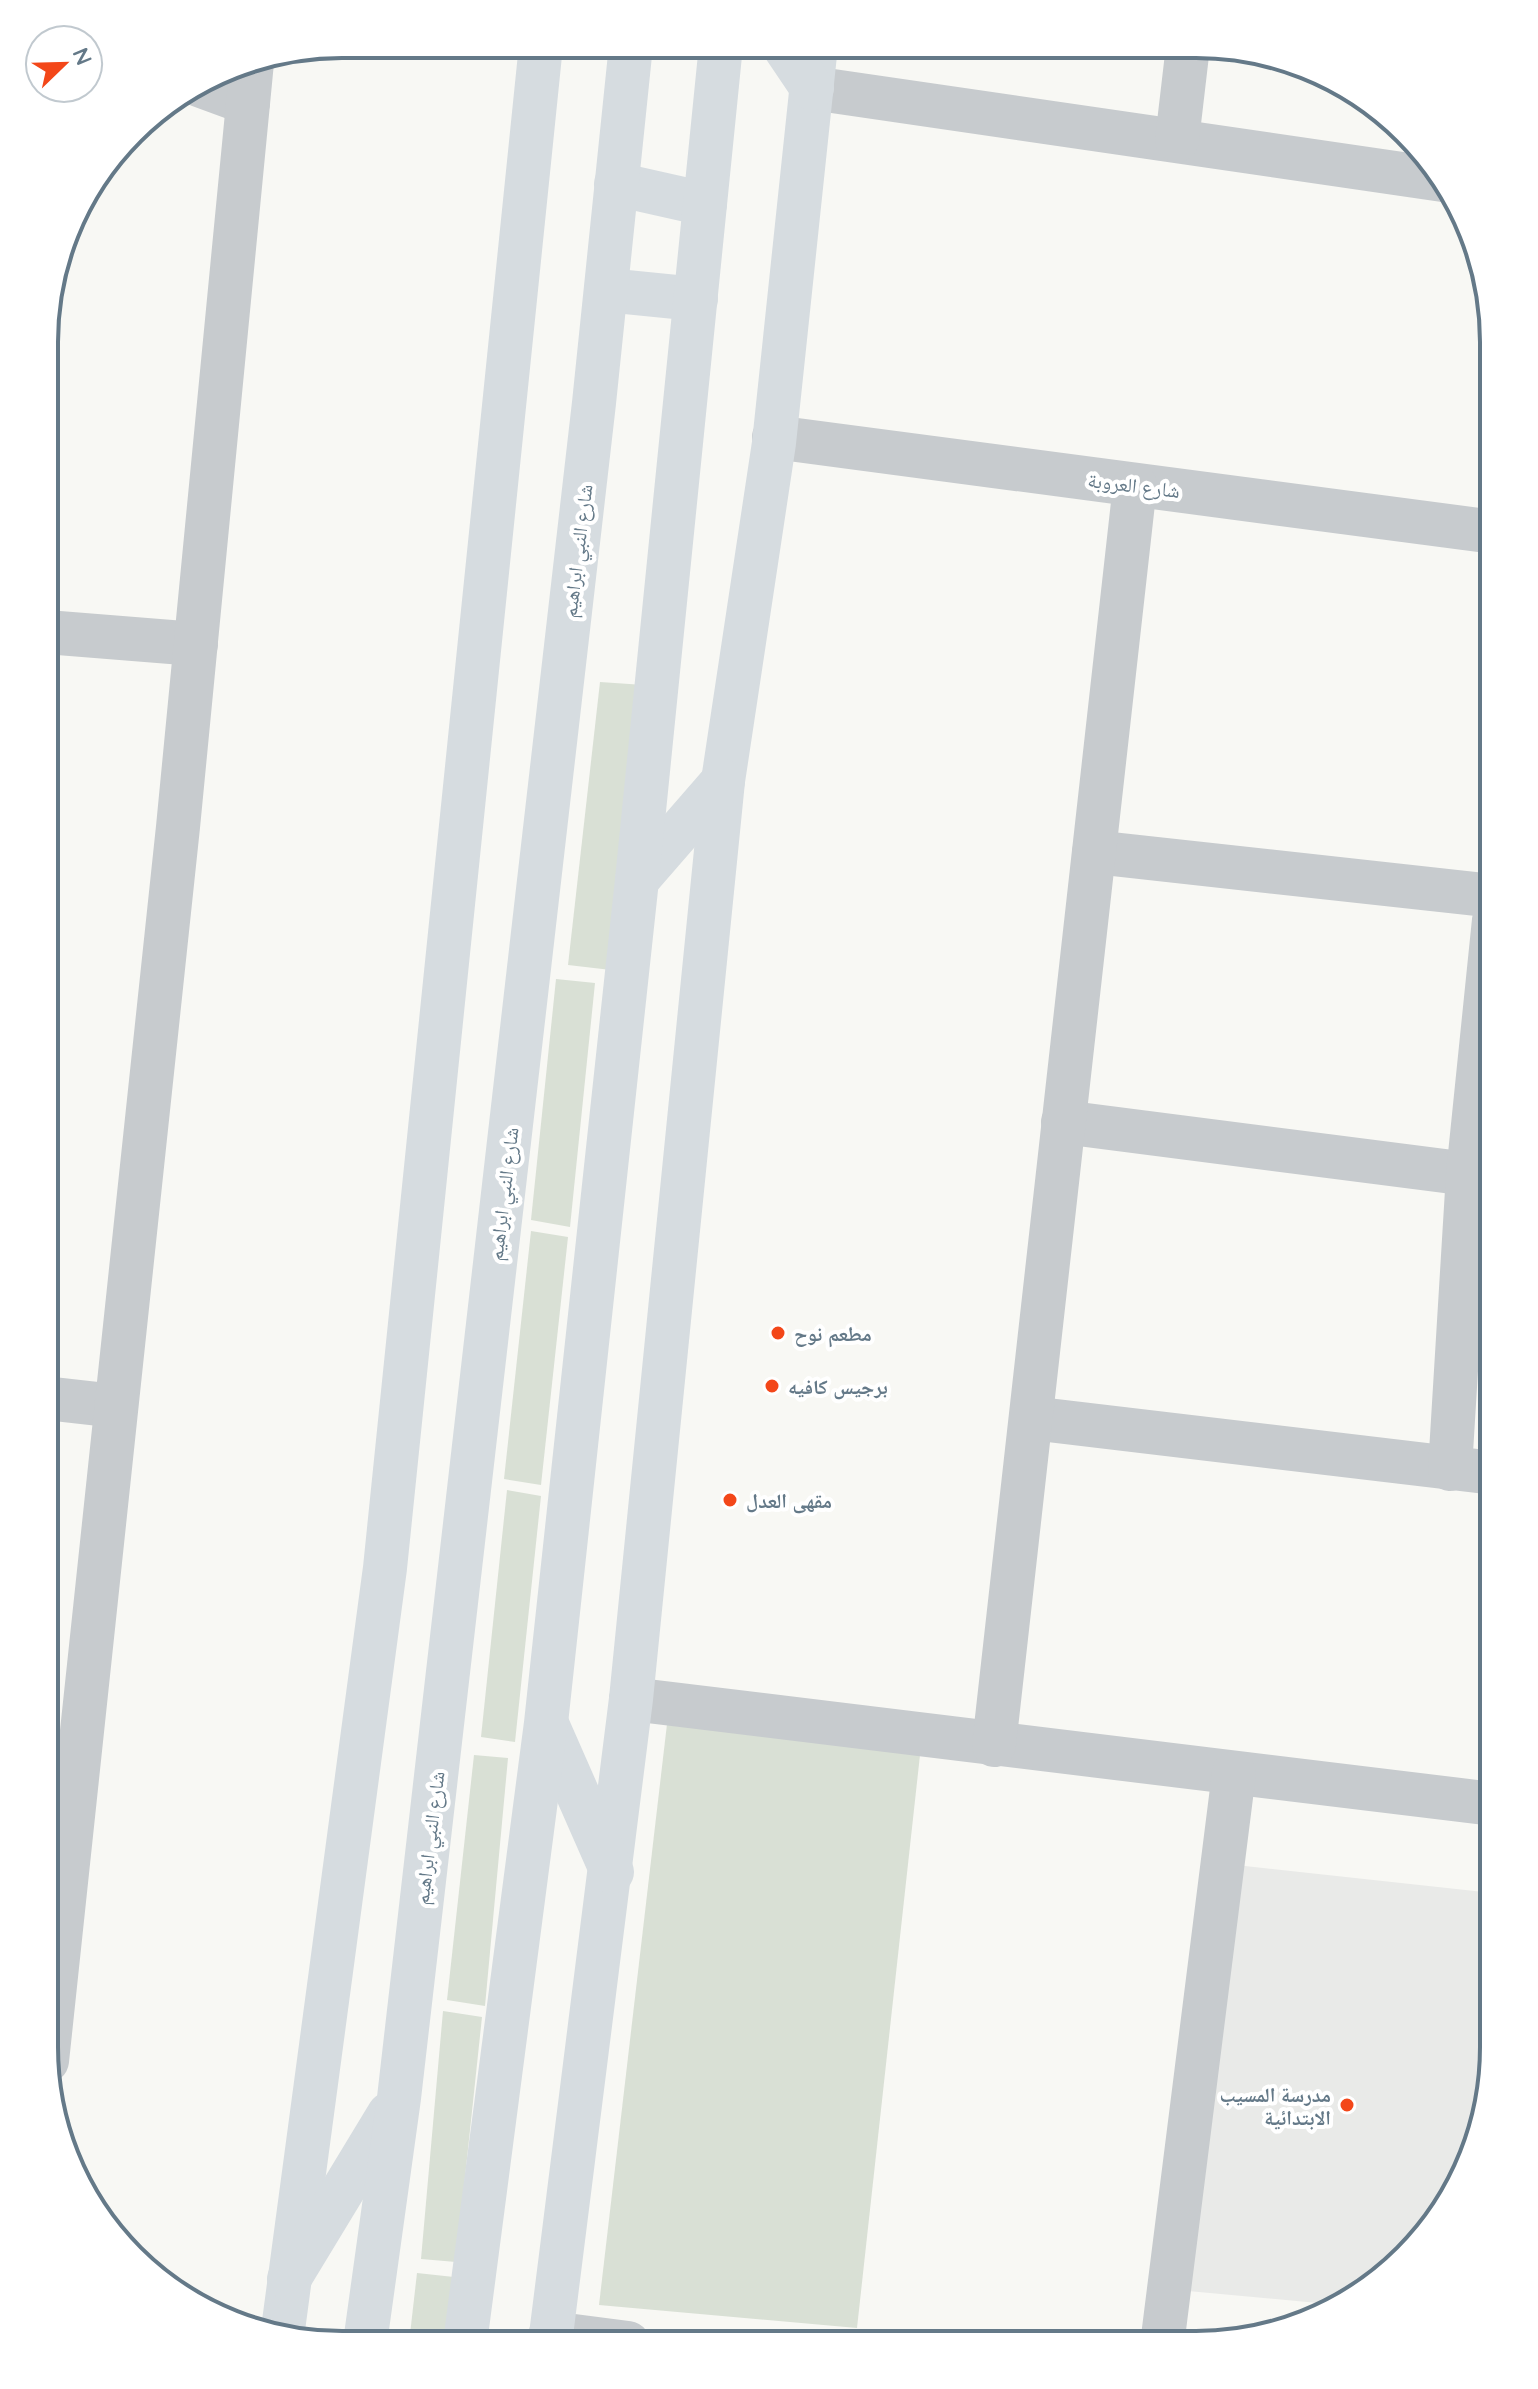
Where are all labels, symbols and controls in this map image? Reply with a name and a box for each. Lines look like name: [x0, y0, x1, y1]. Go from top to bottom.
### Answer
north arrow: [24, 24, 104, 104]
text: N: [66, 43, 98, 69]
street label: شارع العروبة: [1086, 467, 1182, 504]
street label: شارع النبي ابراهيم: [556, 483, 602, 620]
street label: شارع النبي ابراهيم: [482, 1126, 528, 1263]
place label: مطعم نوح: [794, 1321, 872, 1348]
marker: مطعم نوح: [769, 1324, 787, 1342]
place label: برجيس كافيه: [788, 1374, 888, 1400]
marker: برجيس كافيه: [763, 1377, 781, 1395]
place label: مقهى العدل: [746, 1488, 832, 1514]
marker: مقهى العدل: [721, 1491, 739, 1509]
street label: شارع النبي ابراهيم: [408, 1770, 454, 1907]
place label: مدرسة المسيب الابتدائية: [1220, 2082, 1331, 2130]
marker: مدرسة المسيب الابتدائية: [1338, 2096, 1356, 2114]

